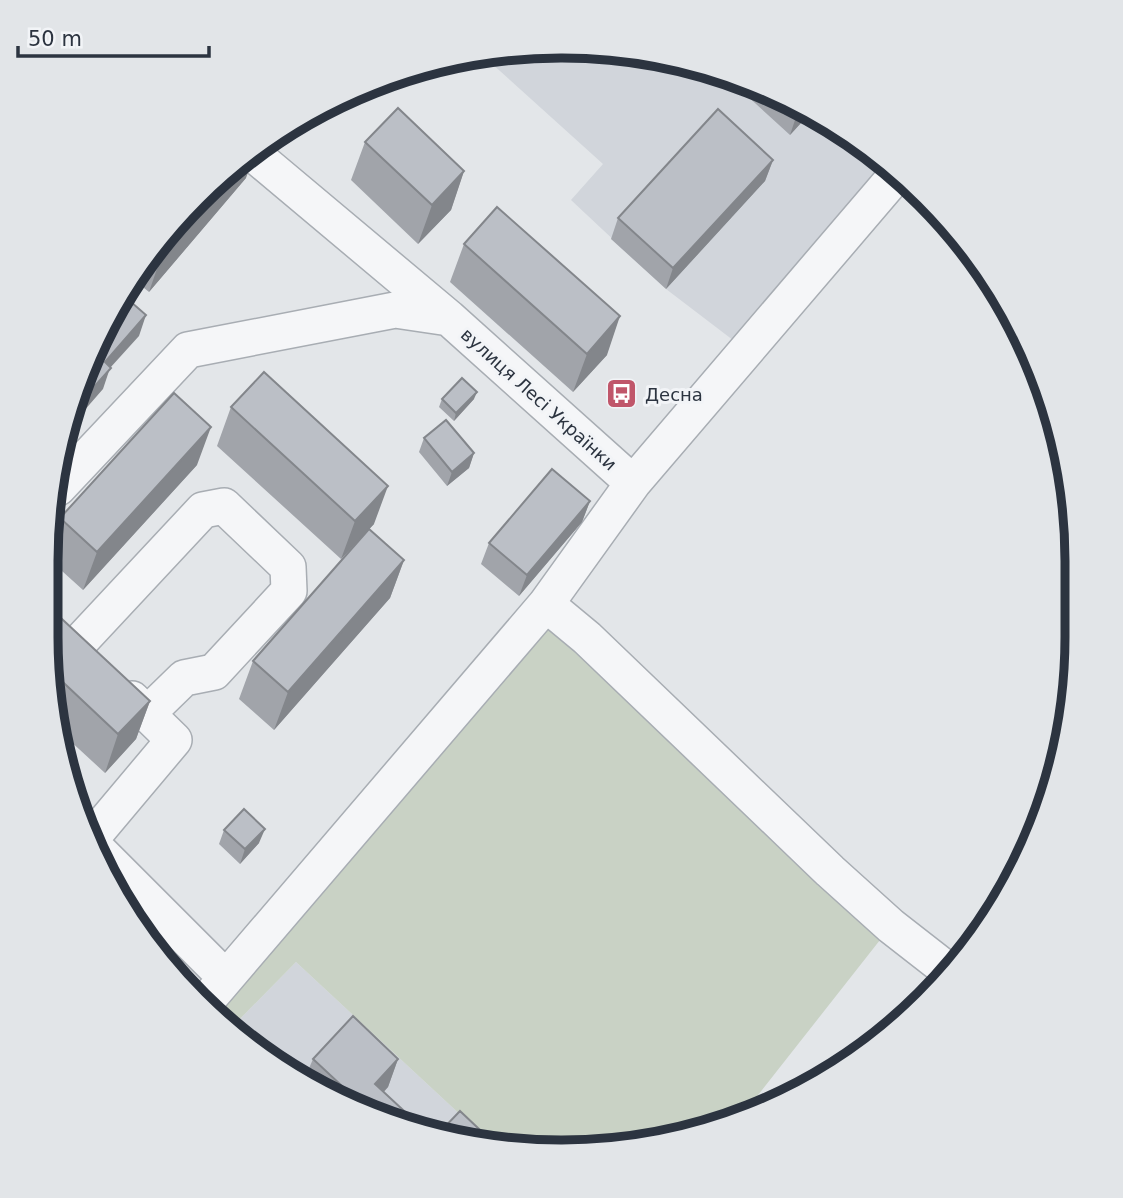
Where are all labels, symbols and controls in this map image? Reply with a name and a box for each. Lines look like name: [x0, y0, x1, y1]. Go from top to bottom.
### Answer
scale bar: [18, 14, 208, 58]
text: 50 m: [28, 27, 82, 51]
street label: вулиця Лесі Українки: [457, 324, 621, 474]
bus stop icon: Десна: [605, 377, 639, 411]
place label: Десна: [645, 384, 703, 405]

